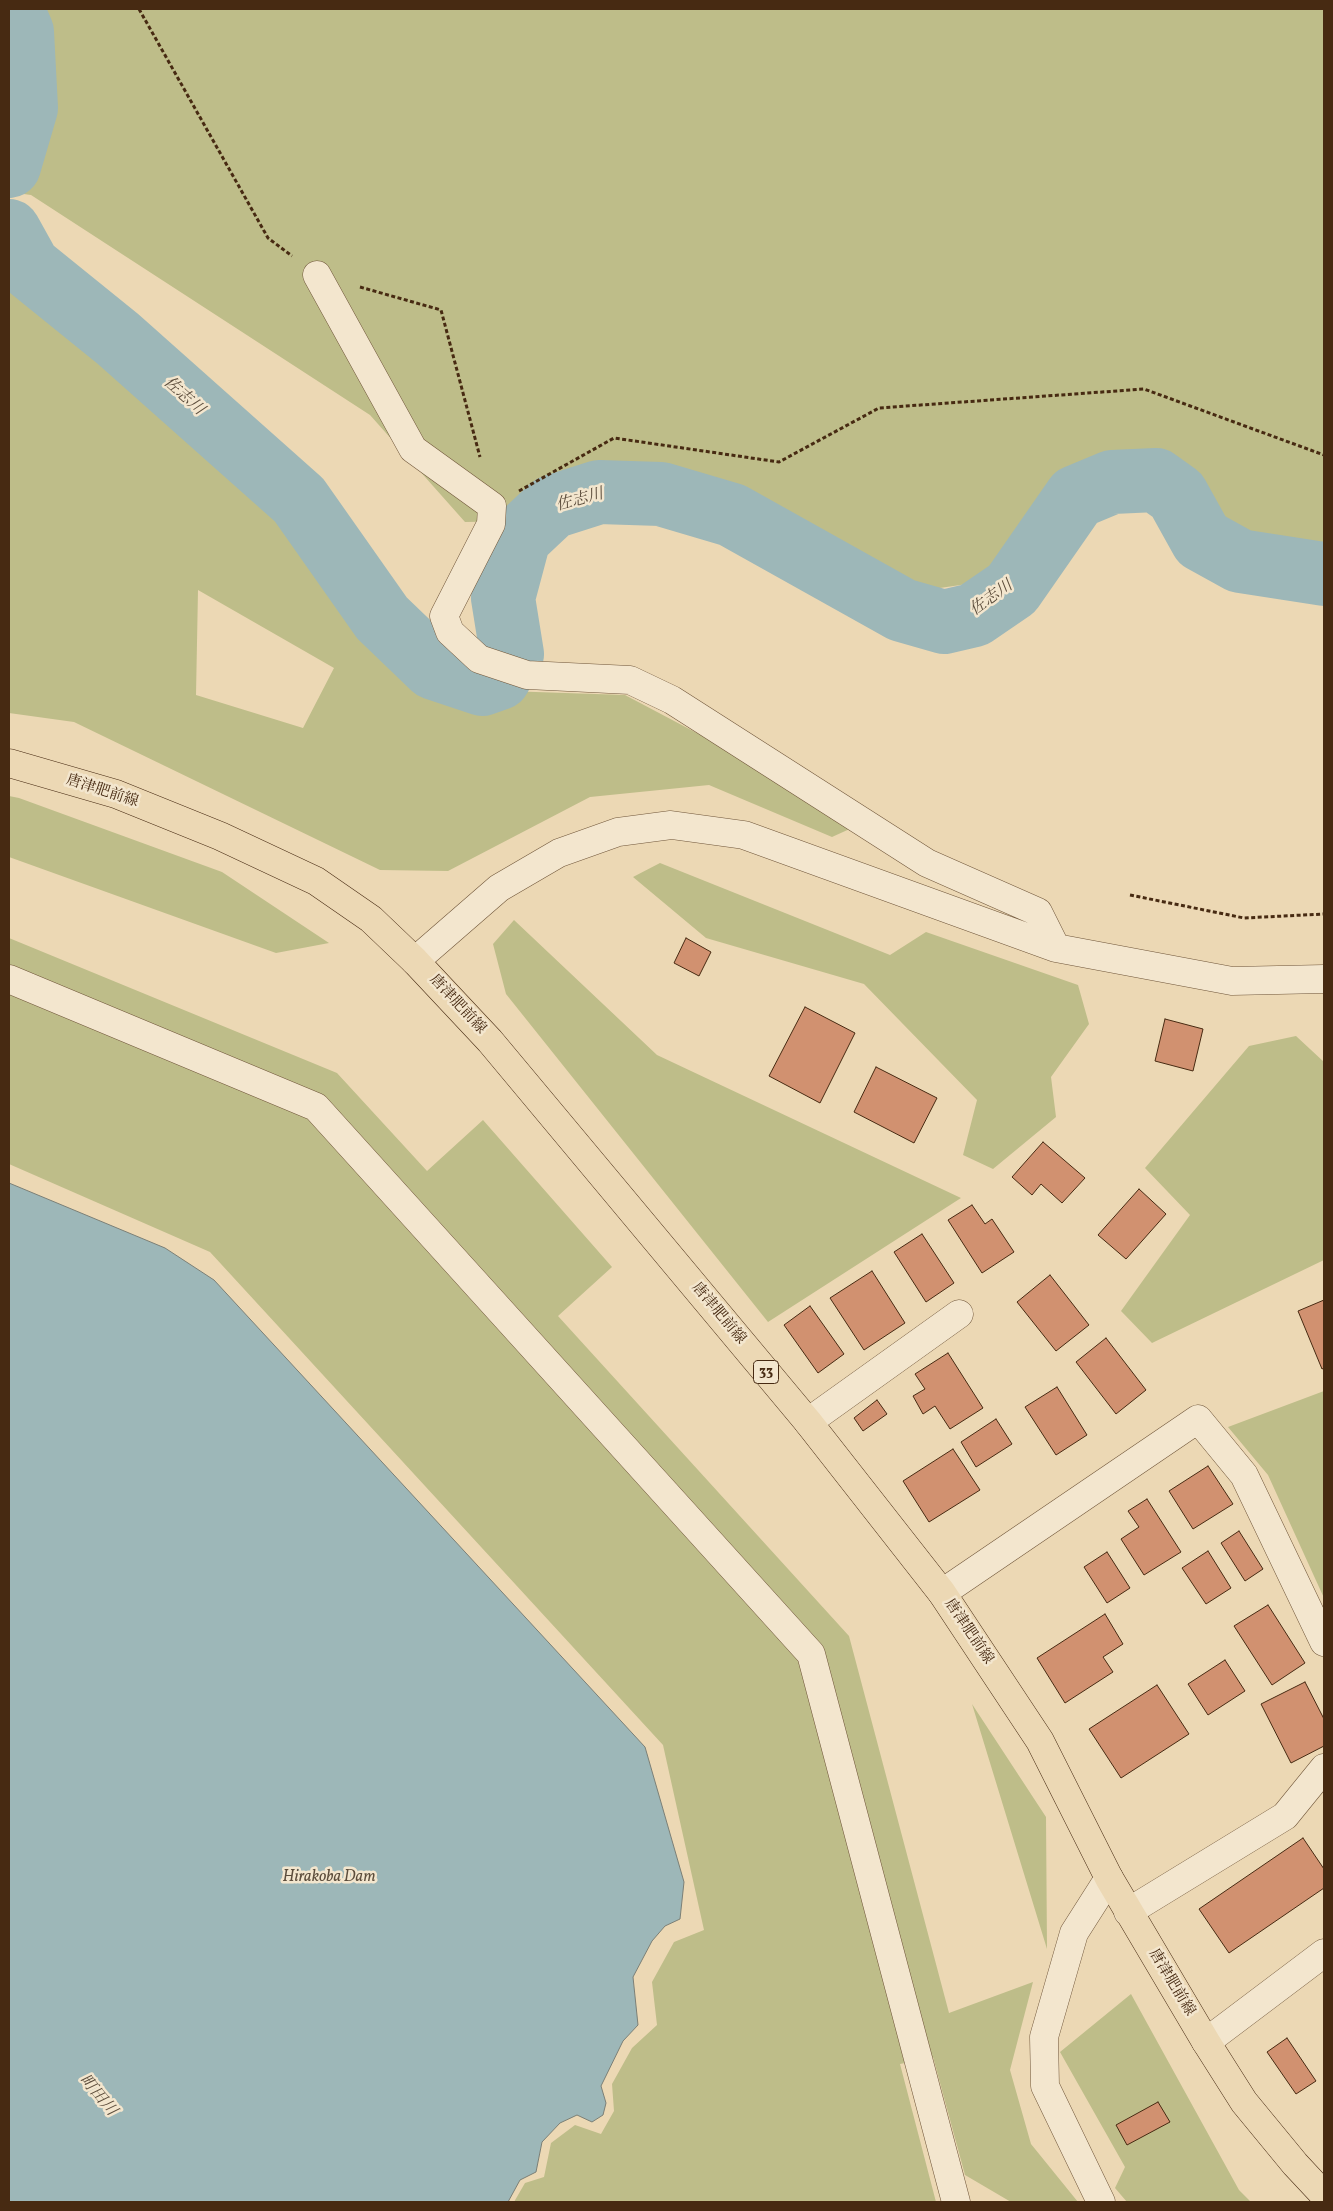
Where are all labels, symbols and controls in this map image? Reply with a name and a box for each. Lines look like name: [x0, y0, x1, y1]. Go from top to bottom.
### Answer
water label: 佐志川: [159, 374, 207, 420]
water label: 佐志川: [554, 486, 606, 516]
water label: 佐志川: [967, 577, 1017, 621]
street label: 唐津肥前線: [64, 772, 140, 812]
street label: 唐津肥前線: [425, 971, 489, 1039]
street label: 唐津肥前線: [687, 1279, 749, 1349]
road number: 33: [754, 1360, 778, 1384]
street label: 唐津肥前線: [940, 1596, 996, 1668]
water label: Hirakoba Dam: [283, 1868, 375, 1888]
street label: 唐津肥前線: [1144, 1946, 1198, 2020]
water label: 町田川: [74, 2071, 120, 2121]

